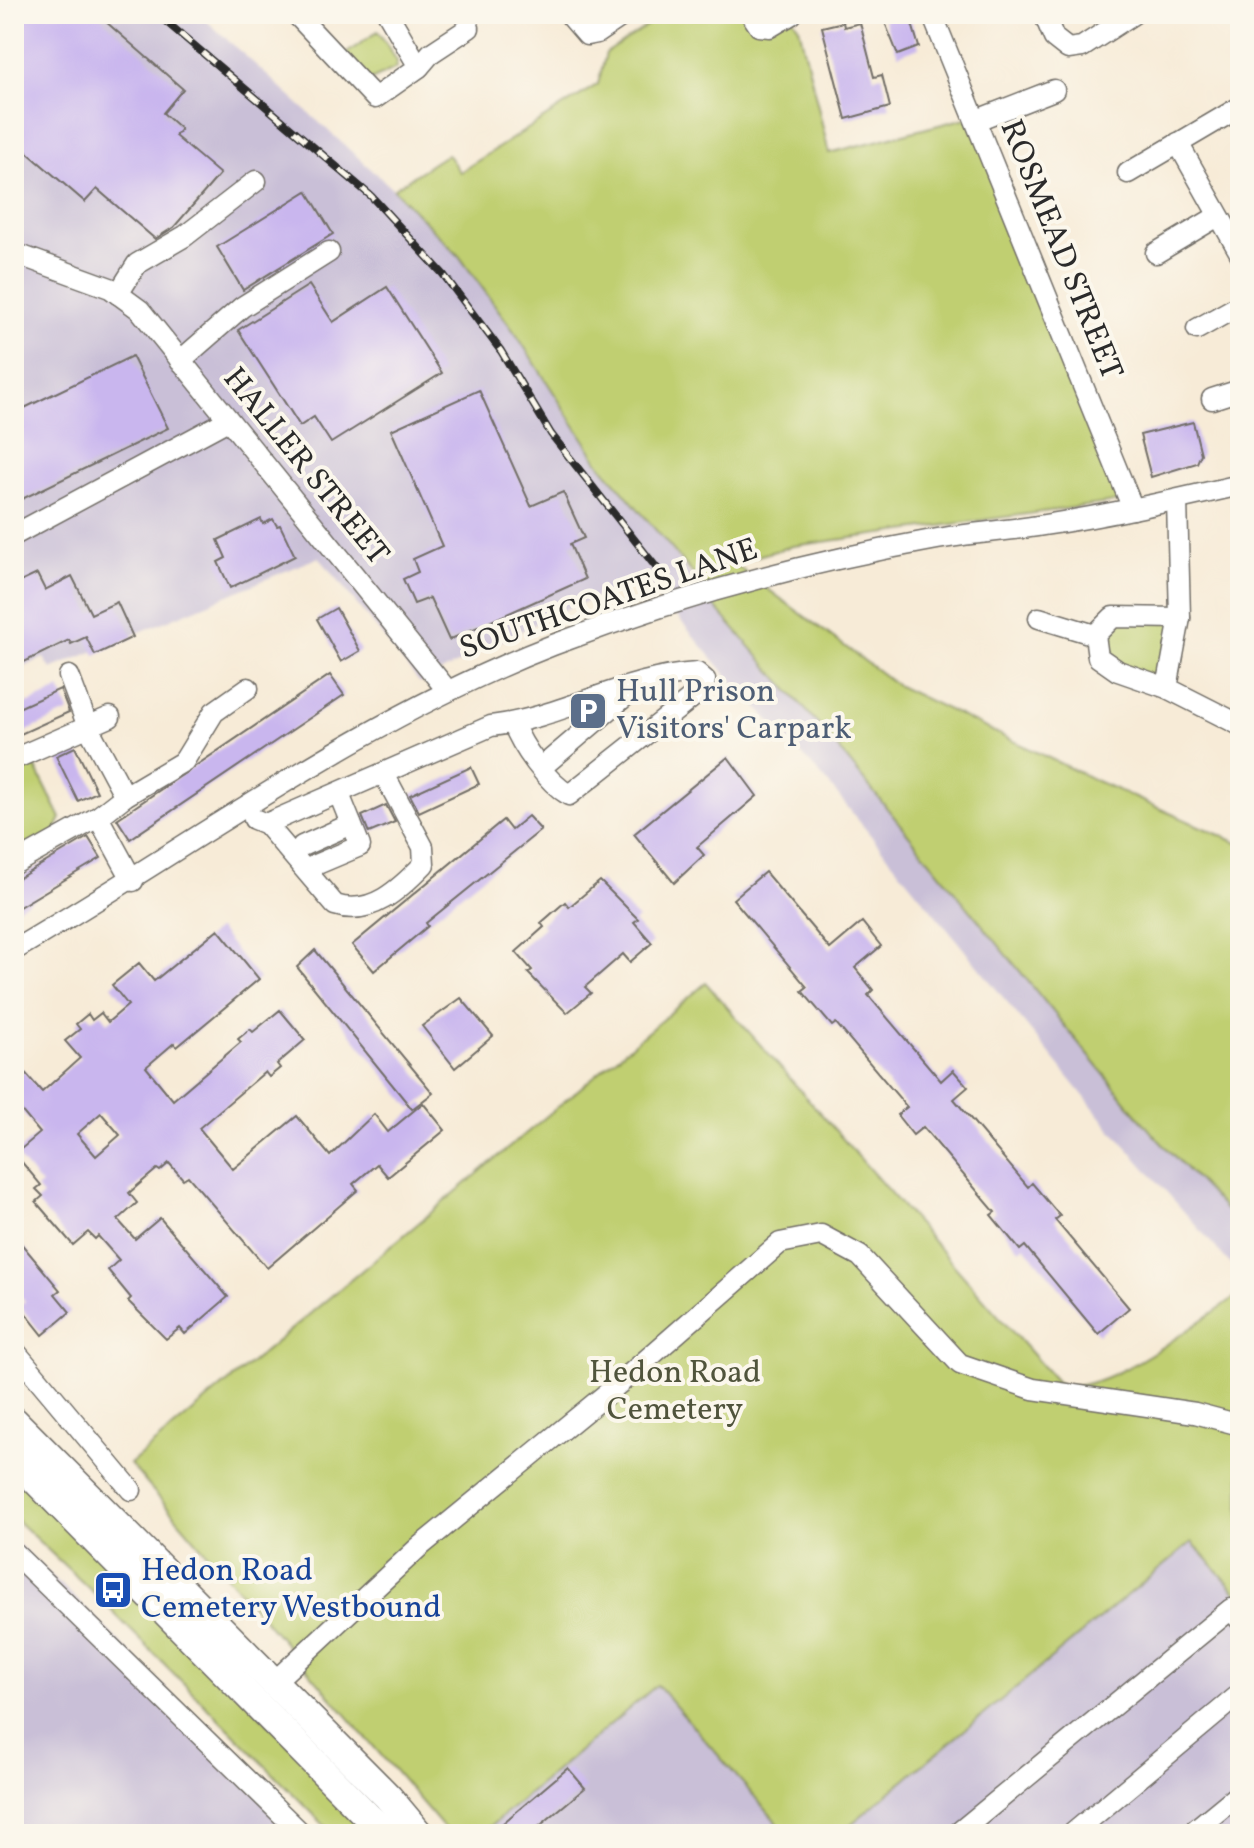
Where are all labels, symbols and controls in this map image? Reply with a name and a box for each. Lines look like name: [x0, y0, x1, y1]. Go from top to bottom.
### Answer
street label: ROSMEAD STREET: [988, 114, 1132, 386]
street label: HALLER STREET: [212, 359, 398, 575]
street label: SOUTHCOATES LANE: [454, 528, 764, 672]
place label: Hull Prison Visitors' Carpark: [616, 671, 852, 752]
parking icon: Hull Prison Visitors' Carpark: [567, 690, 609, 732]
park label: Hedon Road Cemetery: [589, 1352, 761, 1433]
place label: Hedon Road Cemetery Westbound: [141, 1550, 441, 1631]
bus stop icon: Hedon Road Cemetery Westbound: [92, 1569, 134, 1611]

